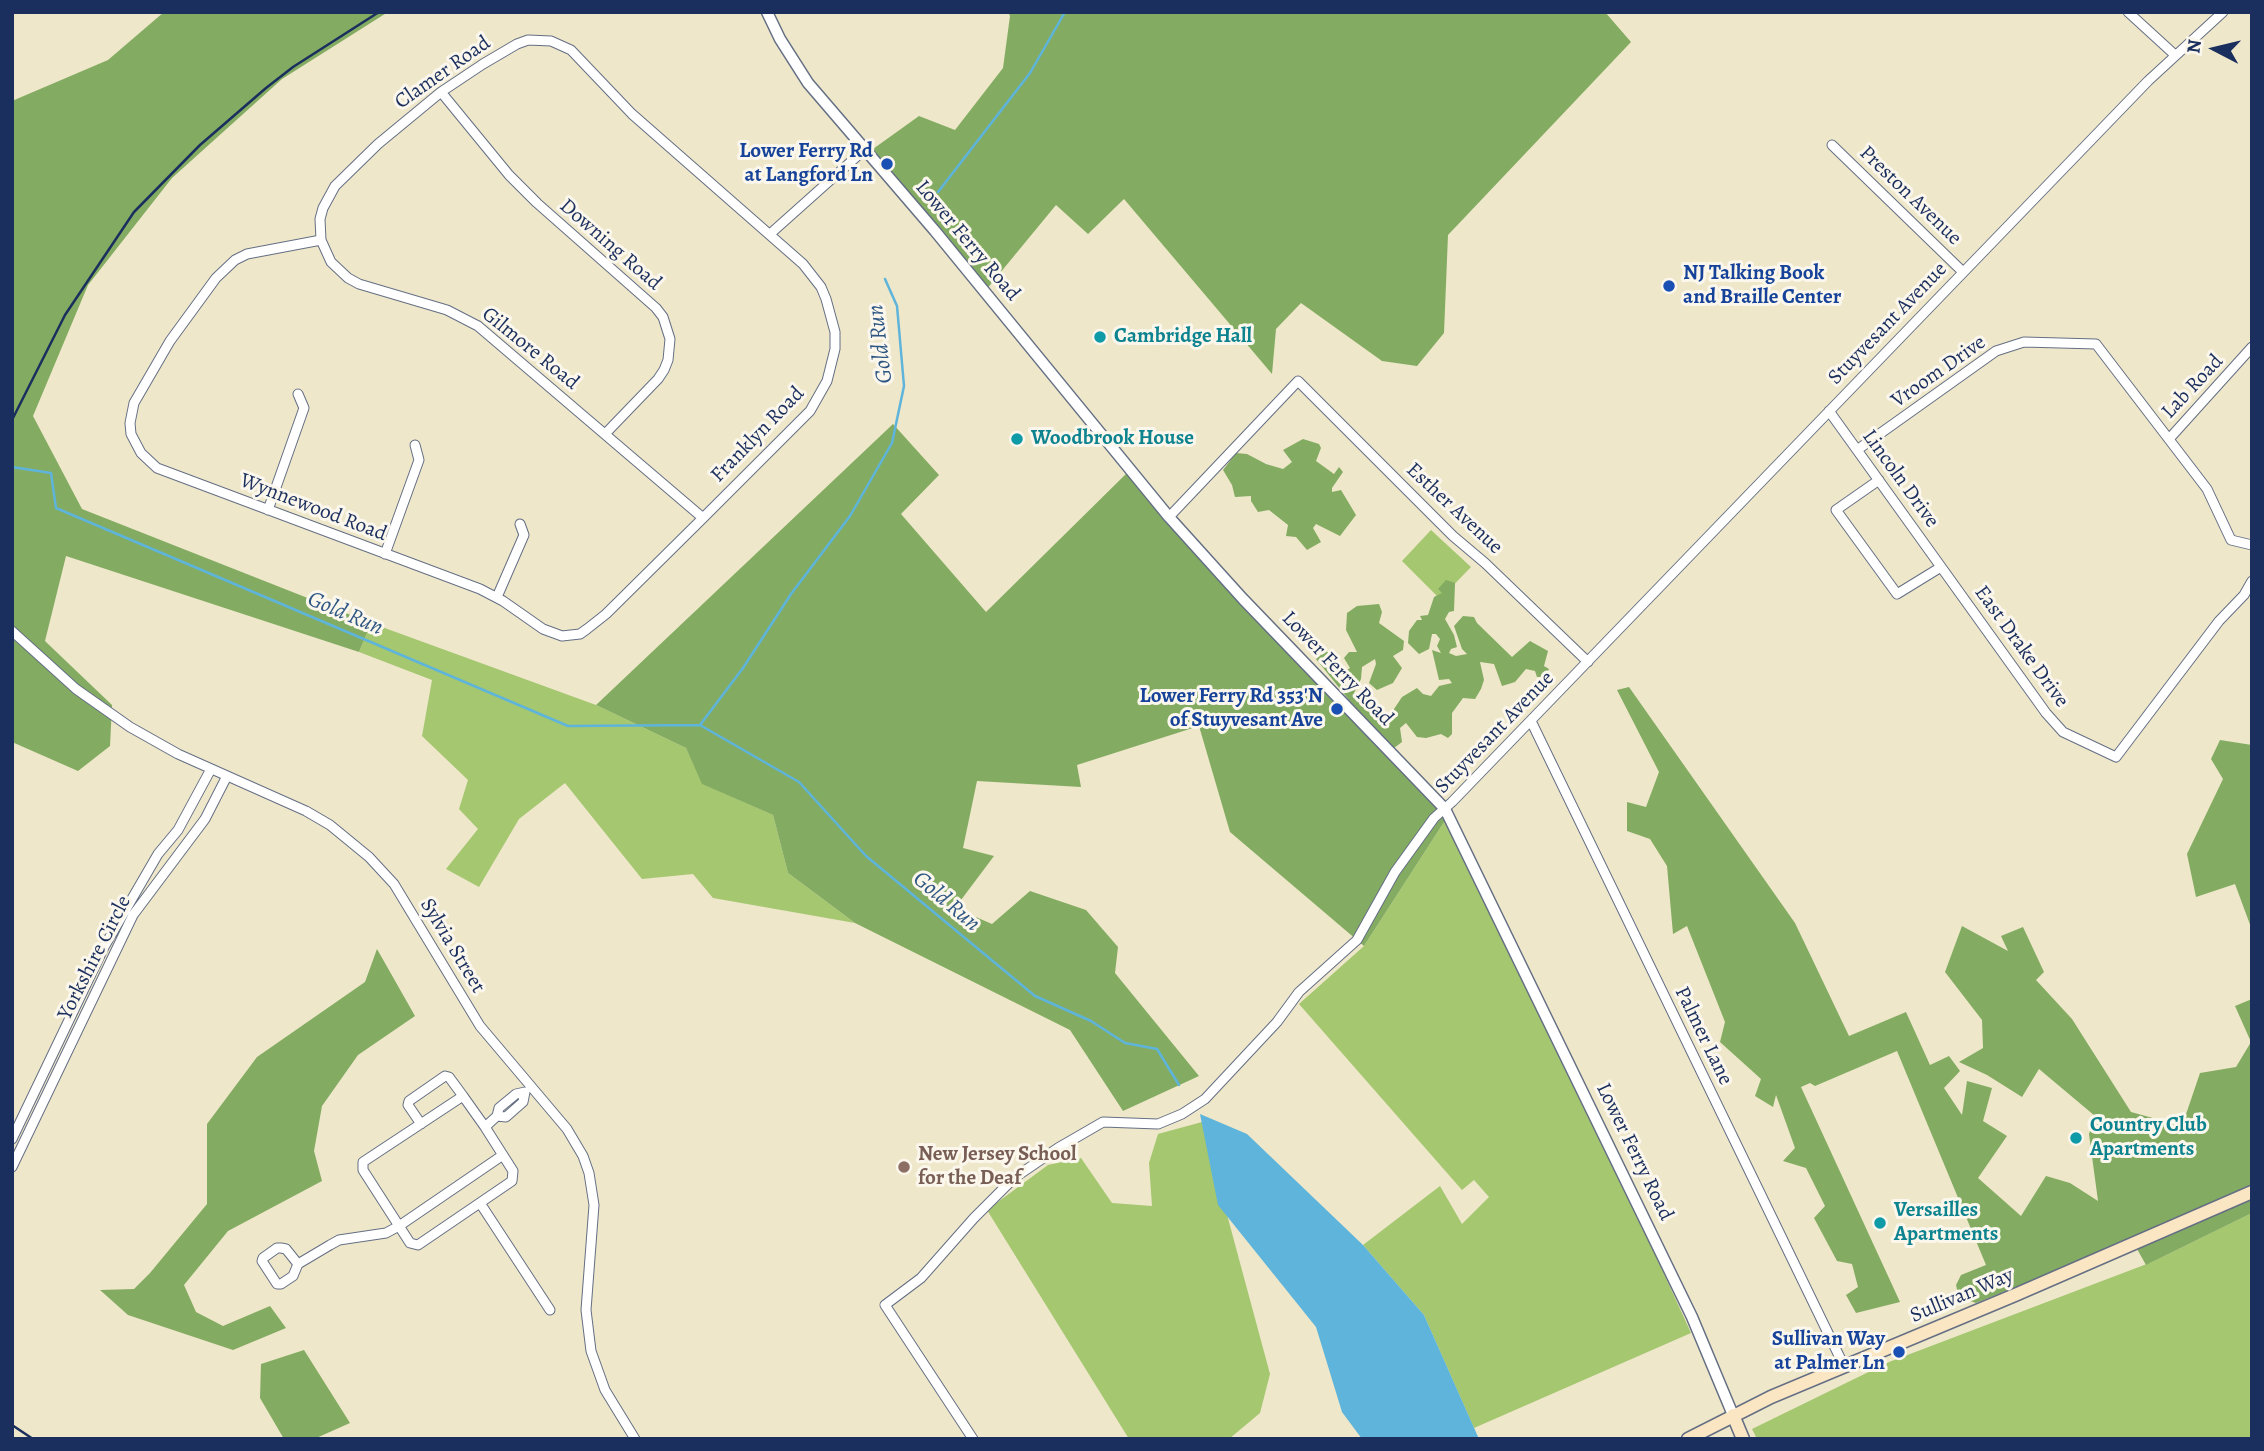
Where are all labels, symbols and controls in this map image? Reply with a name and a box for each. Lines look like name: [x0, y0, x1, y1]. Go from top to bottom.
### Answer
north arrow: [2180, 14, 2250, 84]
street label: Clamer Road: [390, 31, 496, 115]
text: N: [2180, 38, 2208, 55]
place label: Lower Ferry Rd at Langford Ln: [739, 139, 873, 189]
street label: Preston Avenue: [1854, 141, 1966, 251]
marker: Lower Ferry Rd at Langford Ln: [879, 156, 895, 172]
street label: Lower Ferry Road: [909, 176, 1025, 306]
street label: Downing Road: [554, 194, 666, 296]
street label: Stuyvesant Avenue: [1823, 257, 1953, 391]
place label: NJ Talking Book and Braille Center: [1683, 261, 1841, 311]
marker: NJ Talking Book and Braille Center: [1661, 278, 1677, 294]
street label: Gilmore Road: [476, 302, 584, 396]
water label: Gold Run: [862, 303, 900, 385]
place label: Cambridge Hall: [1114, 324, 1252, 350]
marker: Cambridge Hall: [1092, 329, 1108, 345]
street label: Vroom Drive: [1887, 330, 1991, 414]
street label: Lab Road: [2157, 350, 2229, 424]
street label: Franklyn Road: [706, 382, 810, 488]
street label: Lincoln Drive: [1856, 425, 1944, 533]
place label: Woodbrook House: [1031, 426, 1194, 452]
marker: Woodbrook House: [1009, 431, 1025, 447]
street label: Esther Avenue: [1400, 458, 1508, 560]
street label: Wynnewood Road: [236, 468, 390, 548]
street label: East Drake Drive: [1968, 581, 2074, 713]
water label: Gold Run: [303, 586, 387, 642]
street label: Lower Ferry Road: [1276, 606, 1398, 732]
street label: Stuyvesant Avenue: [1430, 666, 1560, 800]
place label: Lower Ferry Rd 353'N of Stuyvesant Ave: [1140, 684, 1323, 734]
marker: Lower Ferry Rd 353'N of Stuyvesant Ave: [1329, 701, 1345, 717]
water label: Gold Run: [907, 866, 985, 938]
street label: Yorkshire Circle: [53, 892, 137, 1024]
street label: Sylvia Street: [414, 894, 490, 998]
street label: Palmer Lane: [1668, 983, 1738, 1089]
street label: Lower Ferry Road: [1590, 1079, 1678, 1225]
place label: Country Club Apartments: [2090, 1113, 2207, 1163]
marker: Country Club Apartments: [2068, 1130, 2084, 1146]
place label: New Jersey School for the Deaf: [918, 1142, 1077, 1192]
marker: New Jersey School for the Deaf: [896, 1159, 912, 1175]
place label: Versailles Apartments: [1894, 1198, 1998, 1248]
marker: Versailles Apartments: [1872, 1215, 1888, 1231]
street label: Sullivan Way: [1907, 1263, 2017, 1329]
place label: Sullivan Way at Palmer Ln: [1772, 1327, 1885, 1377]
marker: Sullivan Way at Palmer Ln: [1891, 1344, 1907, 1360]

